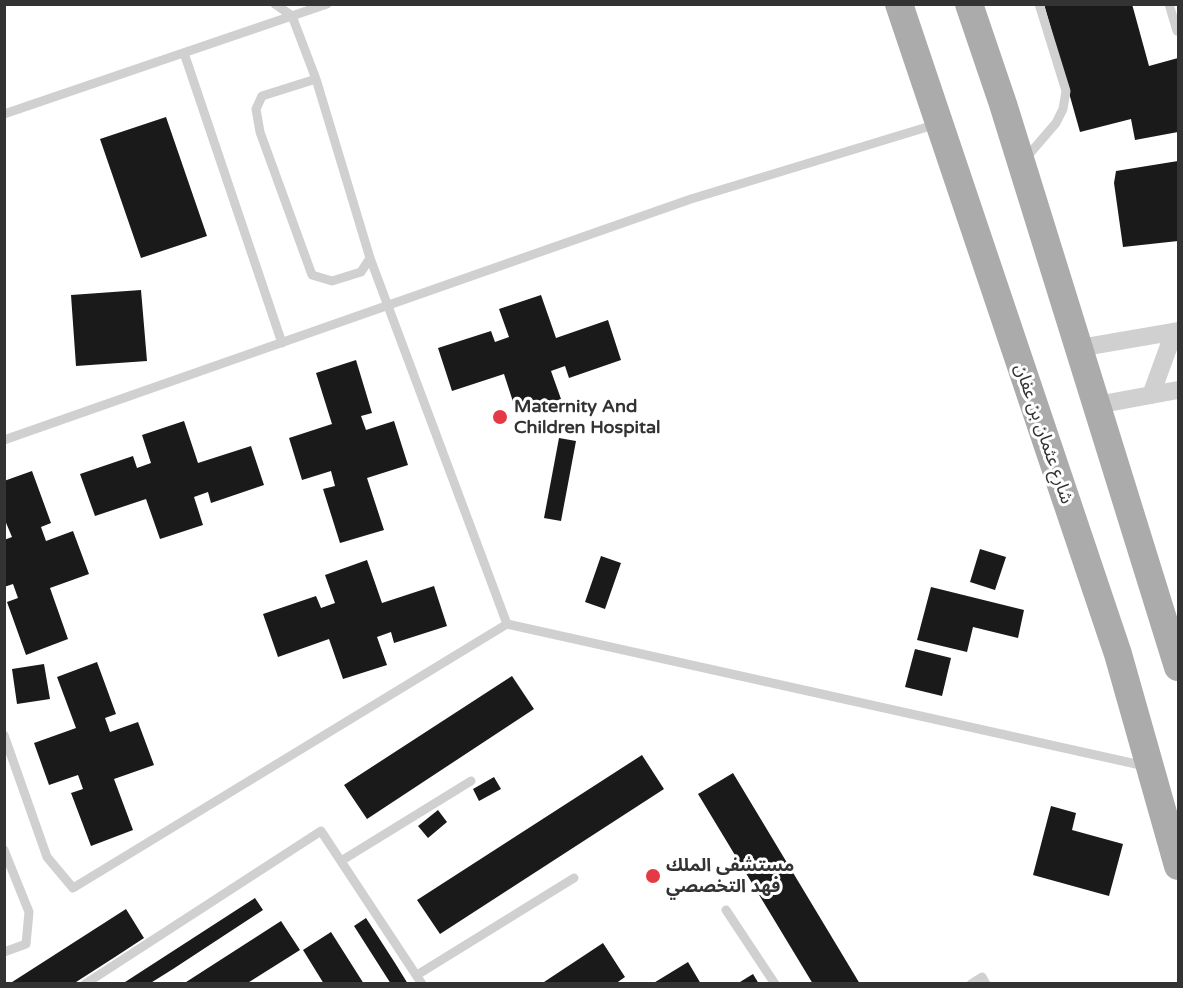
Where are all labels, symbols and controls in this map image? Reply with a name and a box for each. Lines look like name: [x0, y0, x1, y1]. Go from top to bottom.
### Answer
street label: شارع عثمان بن عفان: [1009, 361, 1077, 507]
place label: Maternity And Children Hospital: [514, 396, 660, 438]
marker: Maternity And Children Hospital: [491, 408, 509, 426]
place label: مستشفى الملك فهد التخصصي: [666, 855, 794, 898]
marker: مستشفى الملك فهد التخصصي: [644, 867, 662, 885]

